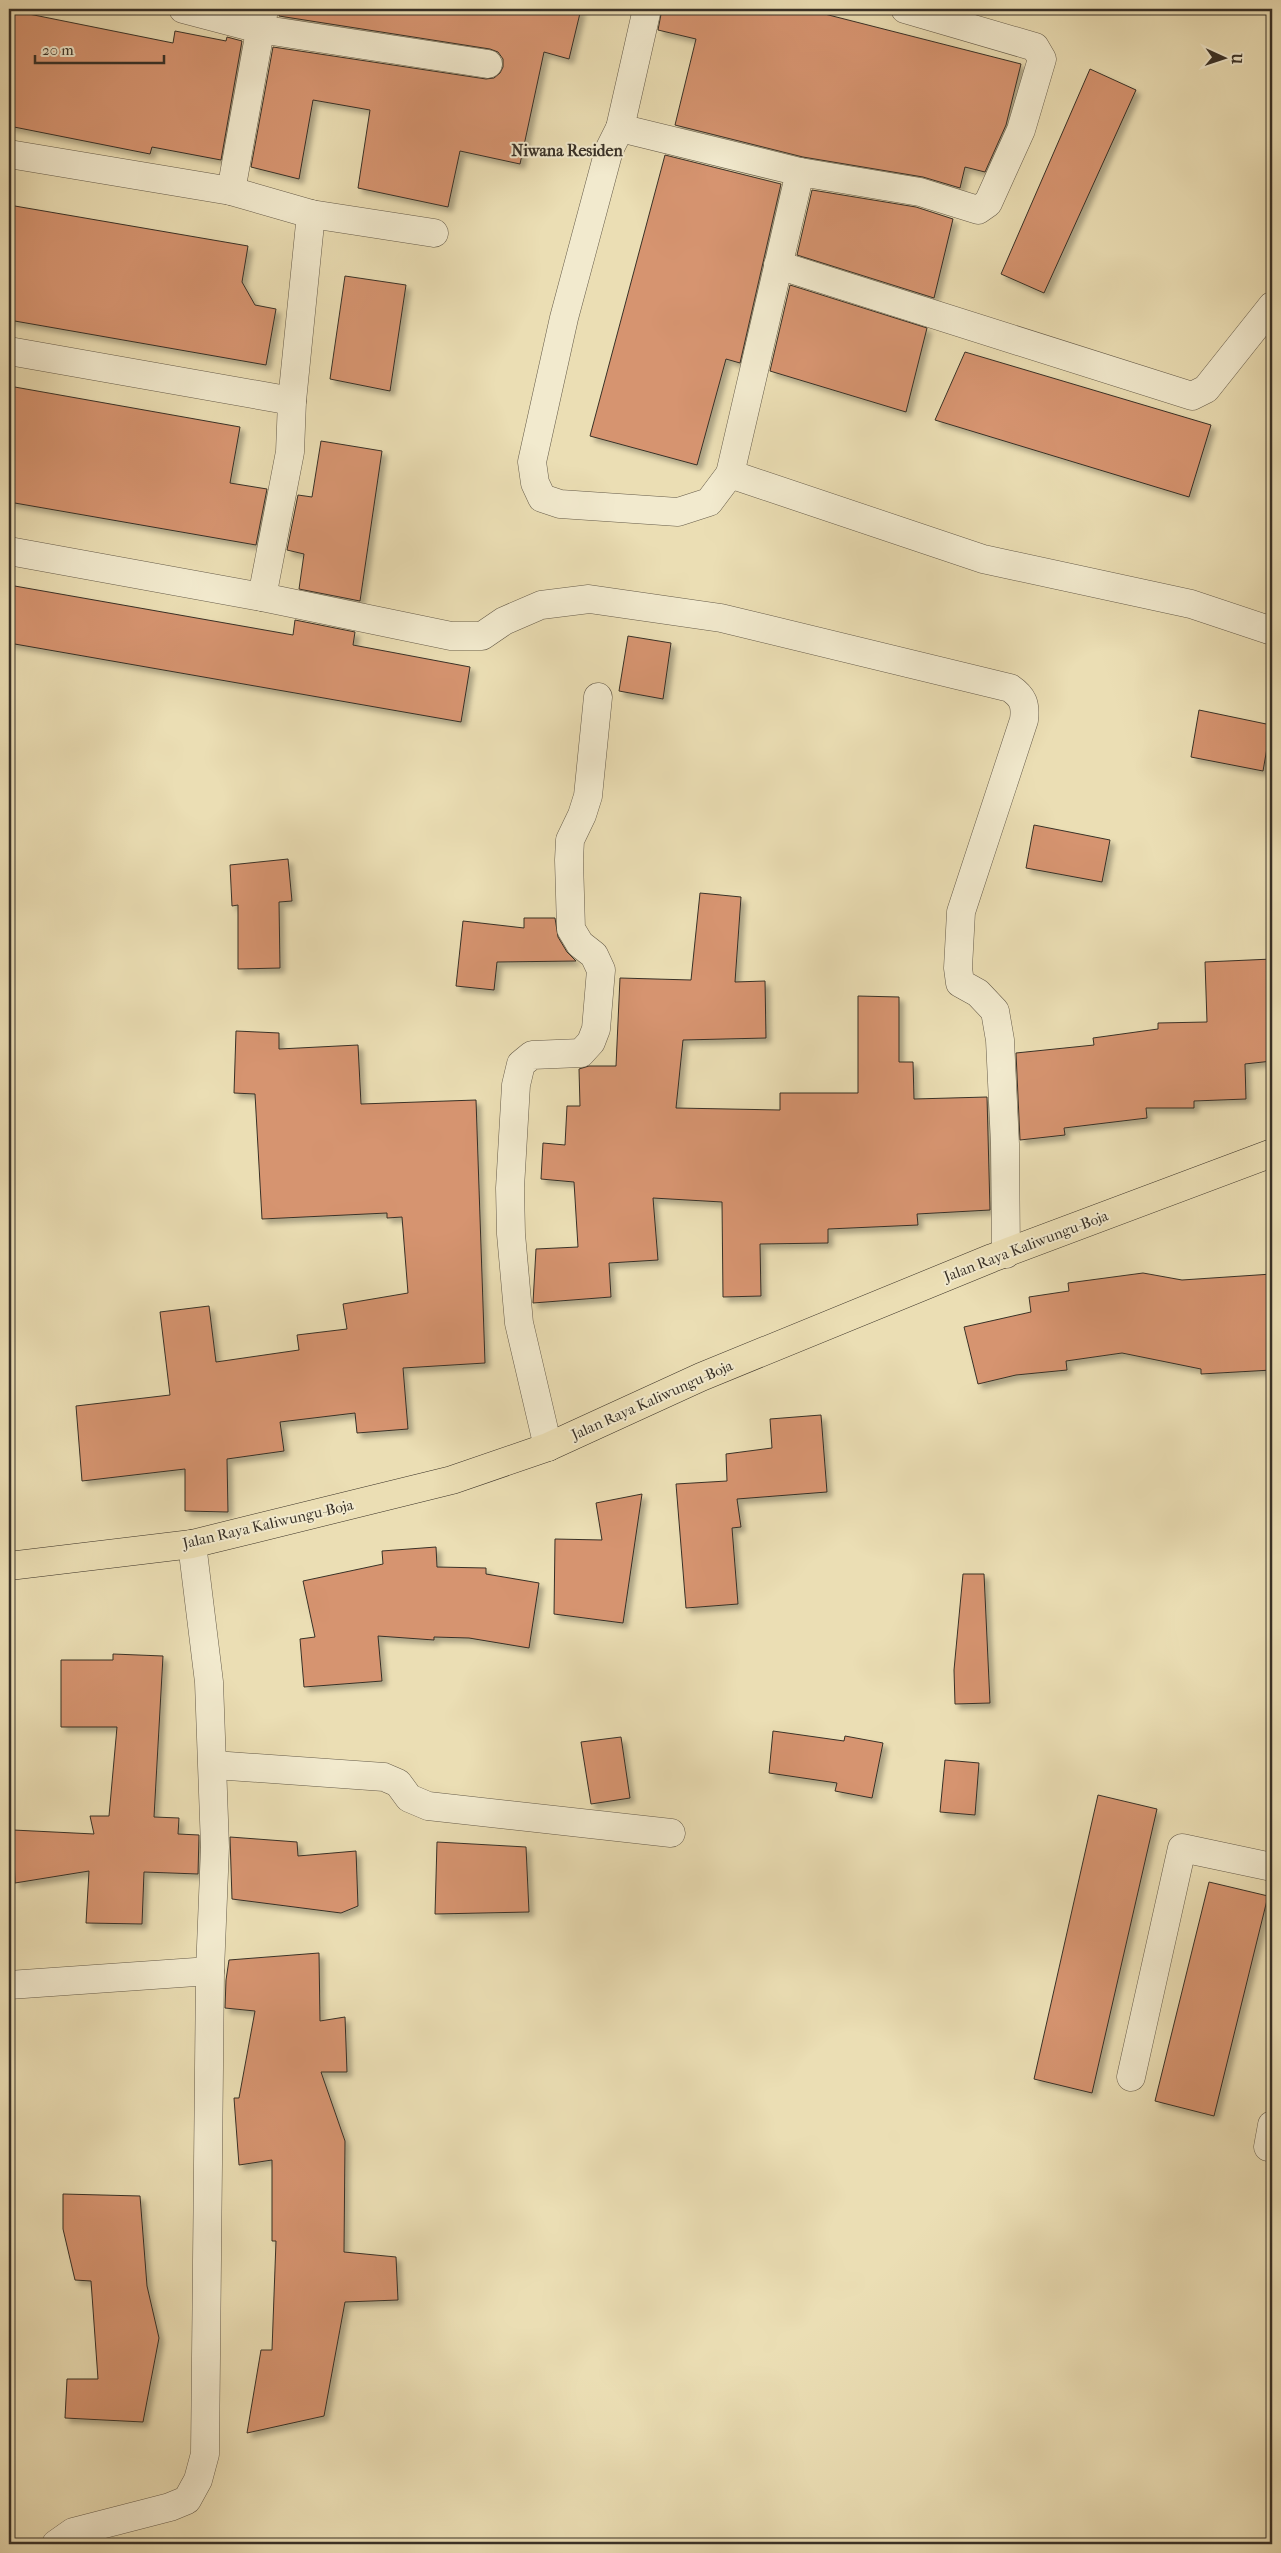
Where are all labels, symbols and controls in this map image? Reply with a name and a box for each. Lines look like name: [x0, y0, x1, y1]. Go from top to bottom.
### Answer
scale bar: [35, 32, 164, 64]
north arrow: [1198, 32, 1248, 82]
text: 20 m: [42, 41, 74, 59]
text: U: [1228, 52, 1245, 65]
district label: Niwana Residen: [511, 141, 623, 160]
street label: Jalan Raya Kaliwungu-Boja: [940, 1206, 1112, 1286]
street label: Jalan Raya Kaliwungu-Boja: [568, 1356, 736, 1444]
street label: Jalan Raya Kaliwungu-Boja: [180, 1495, 356, 1553]

